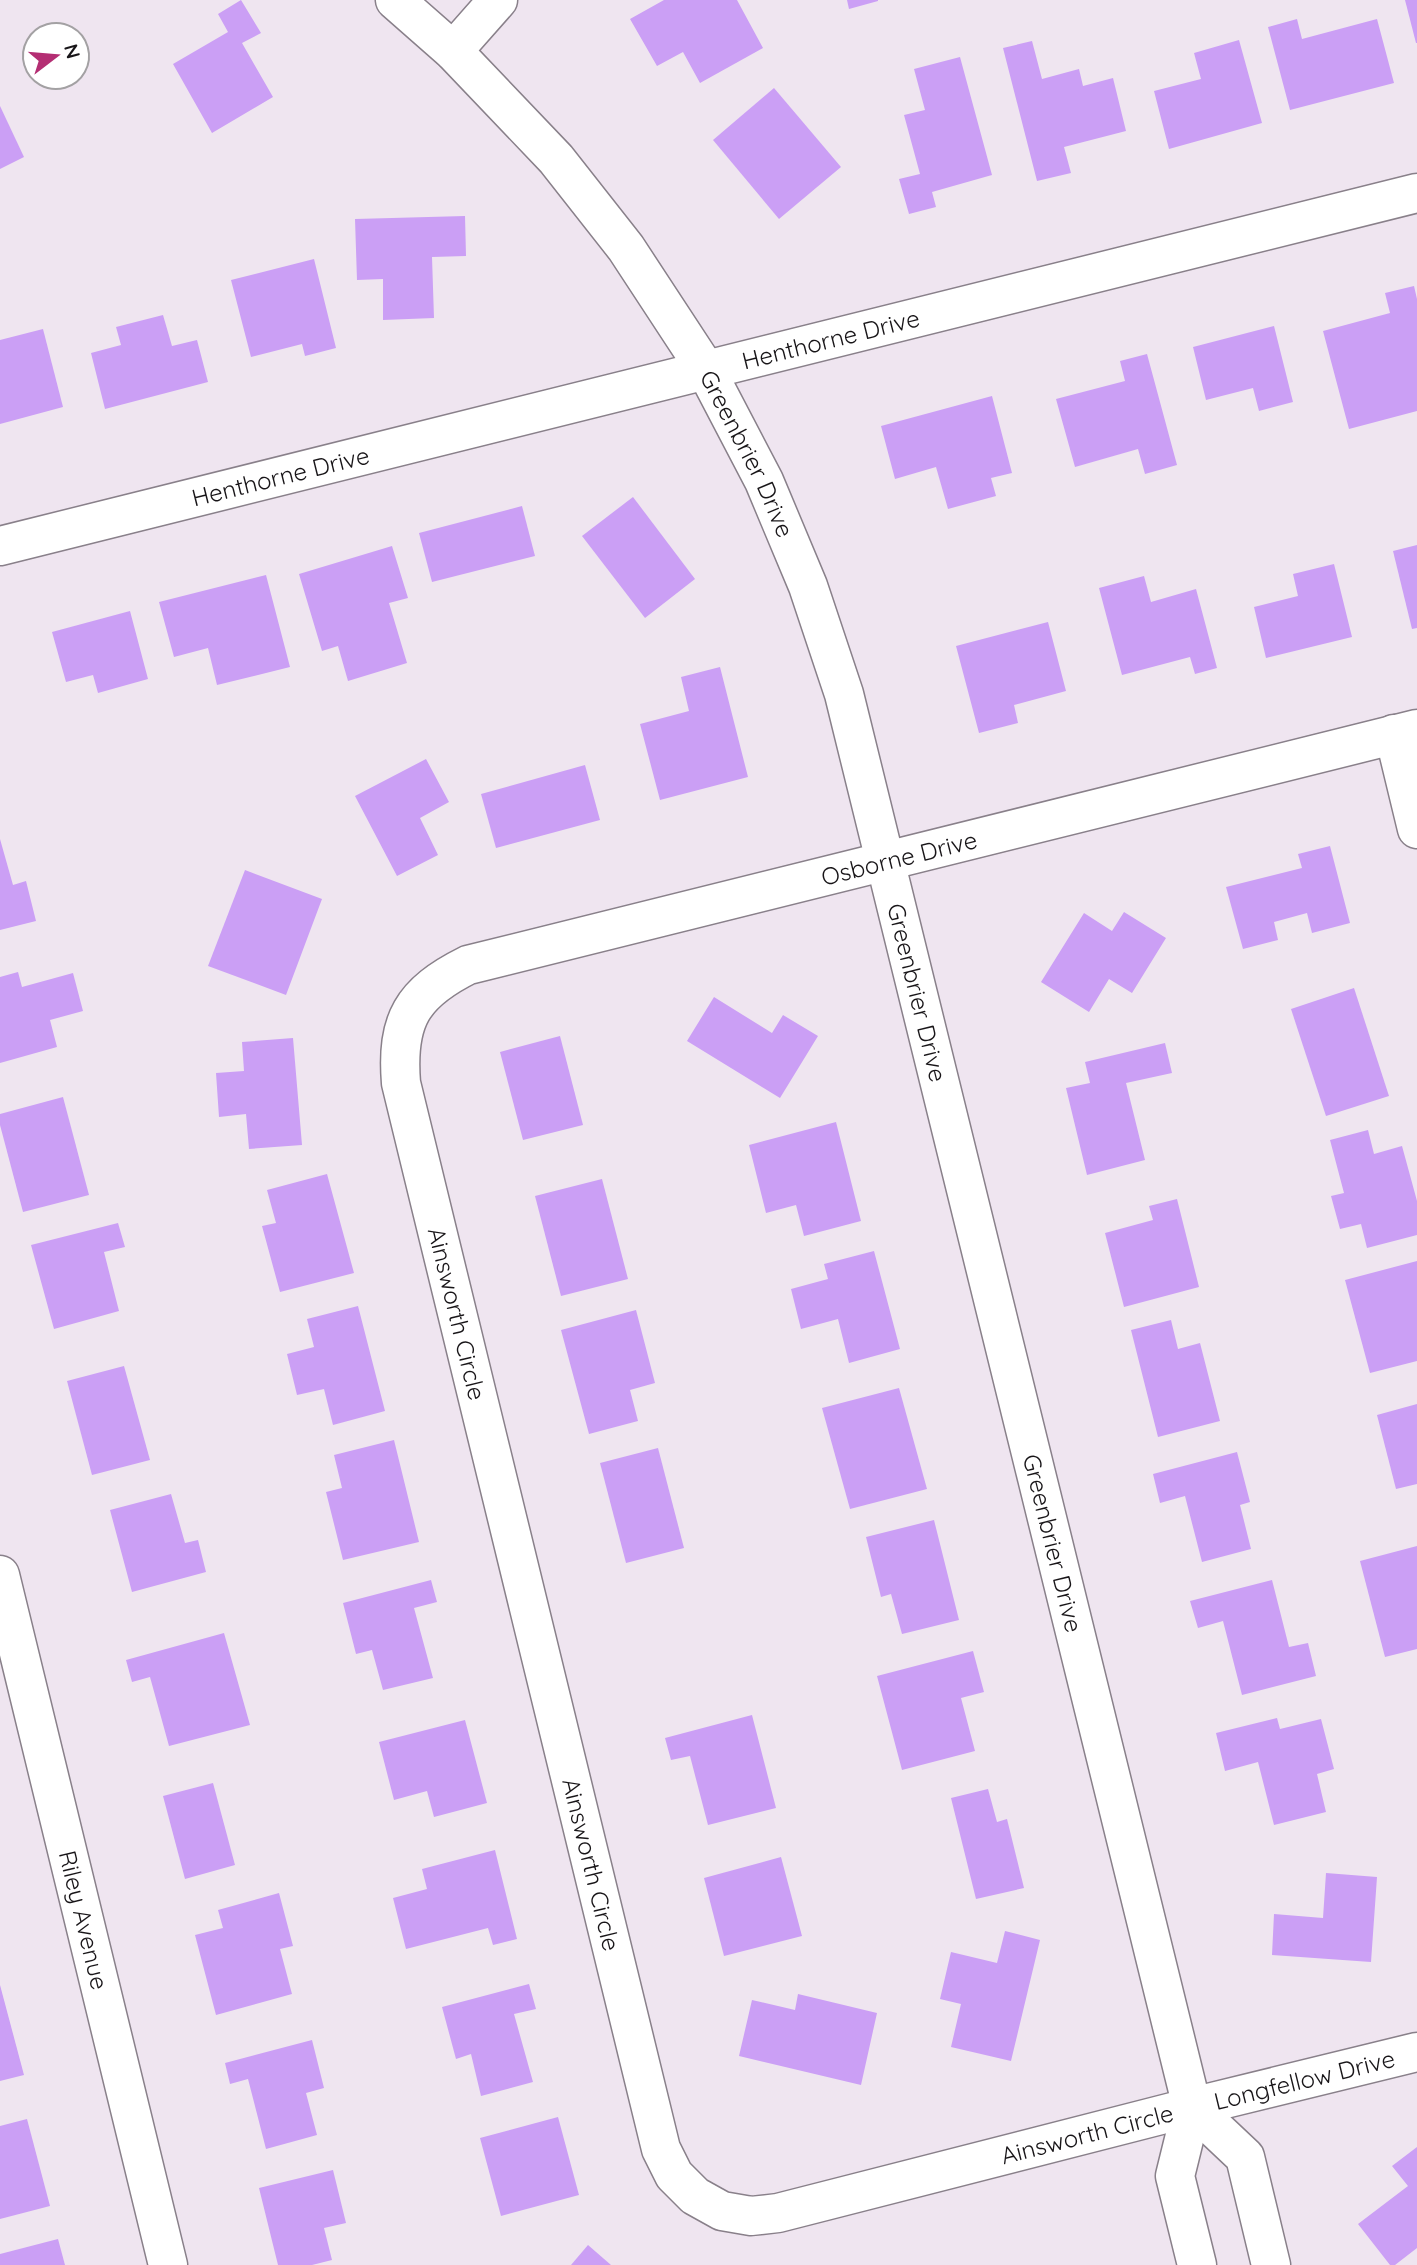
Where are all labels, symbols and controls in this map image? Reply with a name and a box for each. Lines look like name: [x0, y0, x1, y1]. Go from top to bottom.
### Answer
north arrow: [21, 21, 91, 91]
text: N: [59, 41, 86, 61]
street label: Henthorne Drive: [739, 303, 923, 376]
street label: Greenbrier Drive: [694, 365, 801, 542]
street label: Henthorne Drive: [188, 440, 372, 513]
street label: Osborne Drive: [818, 824, 980, 892]
street label: Greenbrier Drive: [881, 900, 954, 1085]
street label: Ainsworth Circle: [422, 1224, 493, 1403]
street label: Greenbrier Drive: [1017, 1451, 1090, 1635]
street label: Ainsworth Circle: [556, 1775, 627, 1954]
street label: Riley Avenue: [53, 1847, 115, 1993]
street label: Longfellow Drive: [1211, 2043, 1398, 2116]
street label: Ainsworth Circle: [998, 2097, 1176, 2170]

